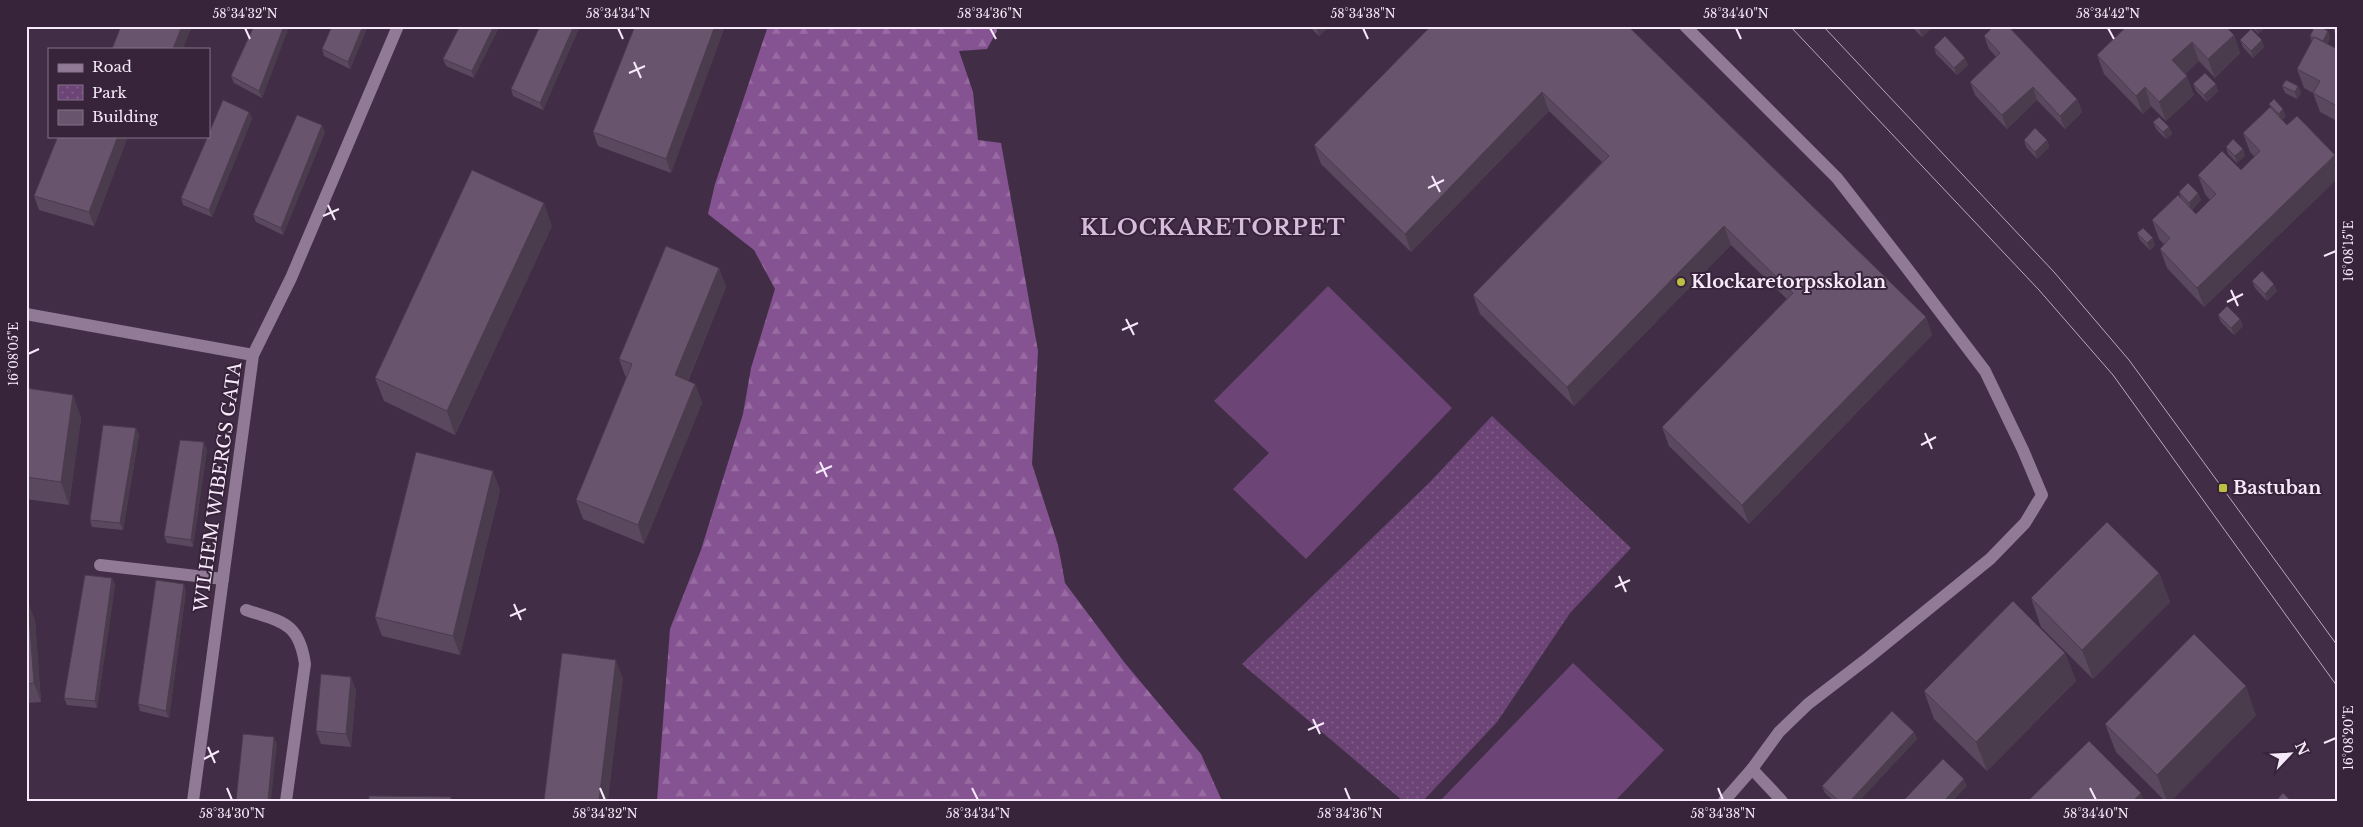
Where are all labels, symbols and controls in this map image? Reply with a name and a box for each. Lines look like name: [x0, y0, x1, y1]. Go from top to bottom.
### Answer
text: 58°34'32"N: [212, 6, 278, 21]
text: 58°34'34"N: [586, 6, 650, 21]
text: 58°34'36"N: [957, 6, 1023, 21]
text: 58°34'38"N: [1331, 6, 1396, 21]
text: 58°34'40"N: [1703, 6, 1769, 21]
text: 58°34'42"N: [2076, 6, 2140, 21]
legend: [48, 48, 210, 138]
text: Road: [92, 57, 132, 76]
text: Park: [92, 83, 128, 102]
text: Building: [92, 107, 159, 126]
district label: KLOCKARETORPET: [1080, 214, 1346, 241]
text: 16°08'15"E: [2341, 220, 2356, 281]
place label: Klockaretorpsskolan: [1691, 271, 1886, 293]
marker: Klockaretorpsskolan: [1675, 276, 1687, 288]
text: 16°08'05"E: [6, 322, 21, 386]
street label: WILHEM WIBERGS GATA: [189, 359, 247, 614]
place label: Bastuban: [2233, 477, 2321, 499]
marker: Bastuban: [2217, 482, 2229, 494]
text: 16°08'20"E: [2341, 705, 2356, 770]
north arrow: [2266, 730, 2316, 780]
text: N: [2291, 739, 2313, 758]
text: 58°34'30"N: [199, 806, 265, 821]
text: 58°34'32"N: [572, 806, 638, 821]
text: 58°34'34"N: [946, 806, 1010, 821]
text: 58°34'36"N: [1317, 806, 1383, 821]
text: 58°34'38"N: [1691, 806, 1756, 821]
text: 58°34'40"N: [2063, 806, 2129, 821]

